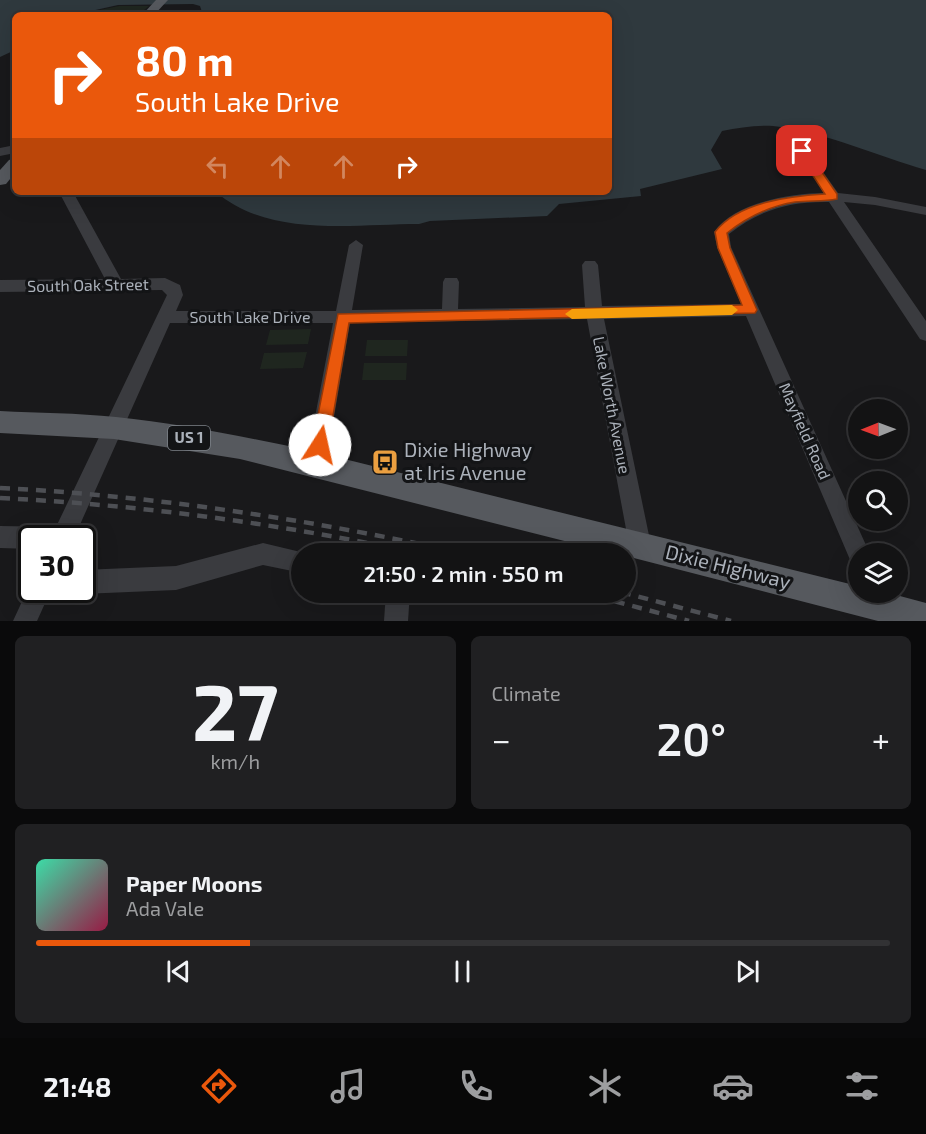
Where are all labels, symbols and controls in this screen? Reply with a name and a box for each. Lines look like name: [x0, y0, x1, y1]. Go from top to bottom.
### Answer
text: 80 m: [135, 34, 234, 84]
icon: right: [36, 36, 114, 114]
text: South Lake Drive: [135, 85, 340, 117]
pin: [776, 125, 827, 176]
icon: arrive: [785, 134, 818, 167]
icon: left: [201, 150, 234, 183]
icon: ahead: [264, 150, 297, 183]
icon: ahead: [327, 150, 360, 183]
icon: right: [390, 150, 423, 183]
street label: South Oak Street: [27, 274, 149, 295]
street label: South Lake Drive: [189, 307, 311, 326]
street label: Lake Worth Avenue: [590, 335, 635, 475]
street label: Mayfield Road: [776, 379, 835, 482]
north arrow: [848, 399, 908, 459]
map controls: [848, 399, 908, 603]
position arrow: [288, 413, 352, 477]
road number: US 1: [168, 426, 210, 450]
place label: Dixie Highway at Iris Avenue: [404, 437, 532, 484]
bus stop icon: Dixie Highway at Iris Avenue: [370, 447, 400, 477]
button: search: [848, 471, 908, 531]
speed limit sign: 30: [18, 525, 96, 603]
street label: Dixie Highway: [663, 539, 794, 593]
button: layers: [848, 543, 908, 603]
text: 21:50 · 2 min · 550 m: [363, 560, 564, 586]
text: 27: [192, 663, 279, 757]
text: Climate: [492, 681, 561, 705]
text: 20°: [657, 711, 726, 765]
text: −: [492, 719, 511, 759]
text: +: [872, 719, 890, 759]
text: km/h: [210, 749, 260, 773]
text: Paper Moons: [126, 870, 262, 896]
text: Ada Vale: [126, 896, 204, 920]
icon: previous: [162, 955, 195, 988]
icon: pause: [446, 955, 479, 988]
icon: next: [731, 955, 764, 988]
icon: directions: [198, 1065, 240, 1107]
icon: music: [327, 1065, 369, 1107]
icon: phone: [455, 1065, 497, 1107]
icon: climate: [584, 1065, 626, 1107]
icon: car: [712, 1065, 754, 1107]
icon: filters: [841, 1065, 883, 1107]
text: 21:48: [43, 1070, 112, 1102]

